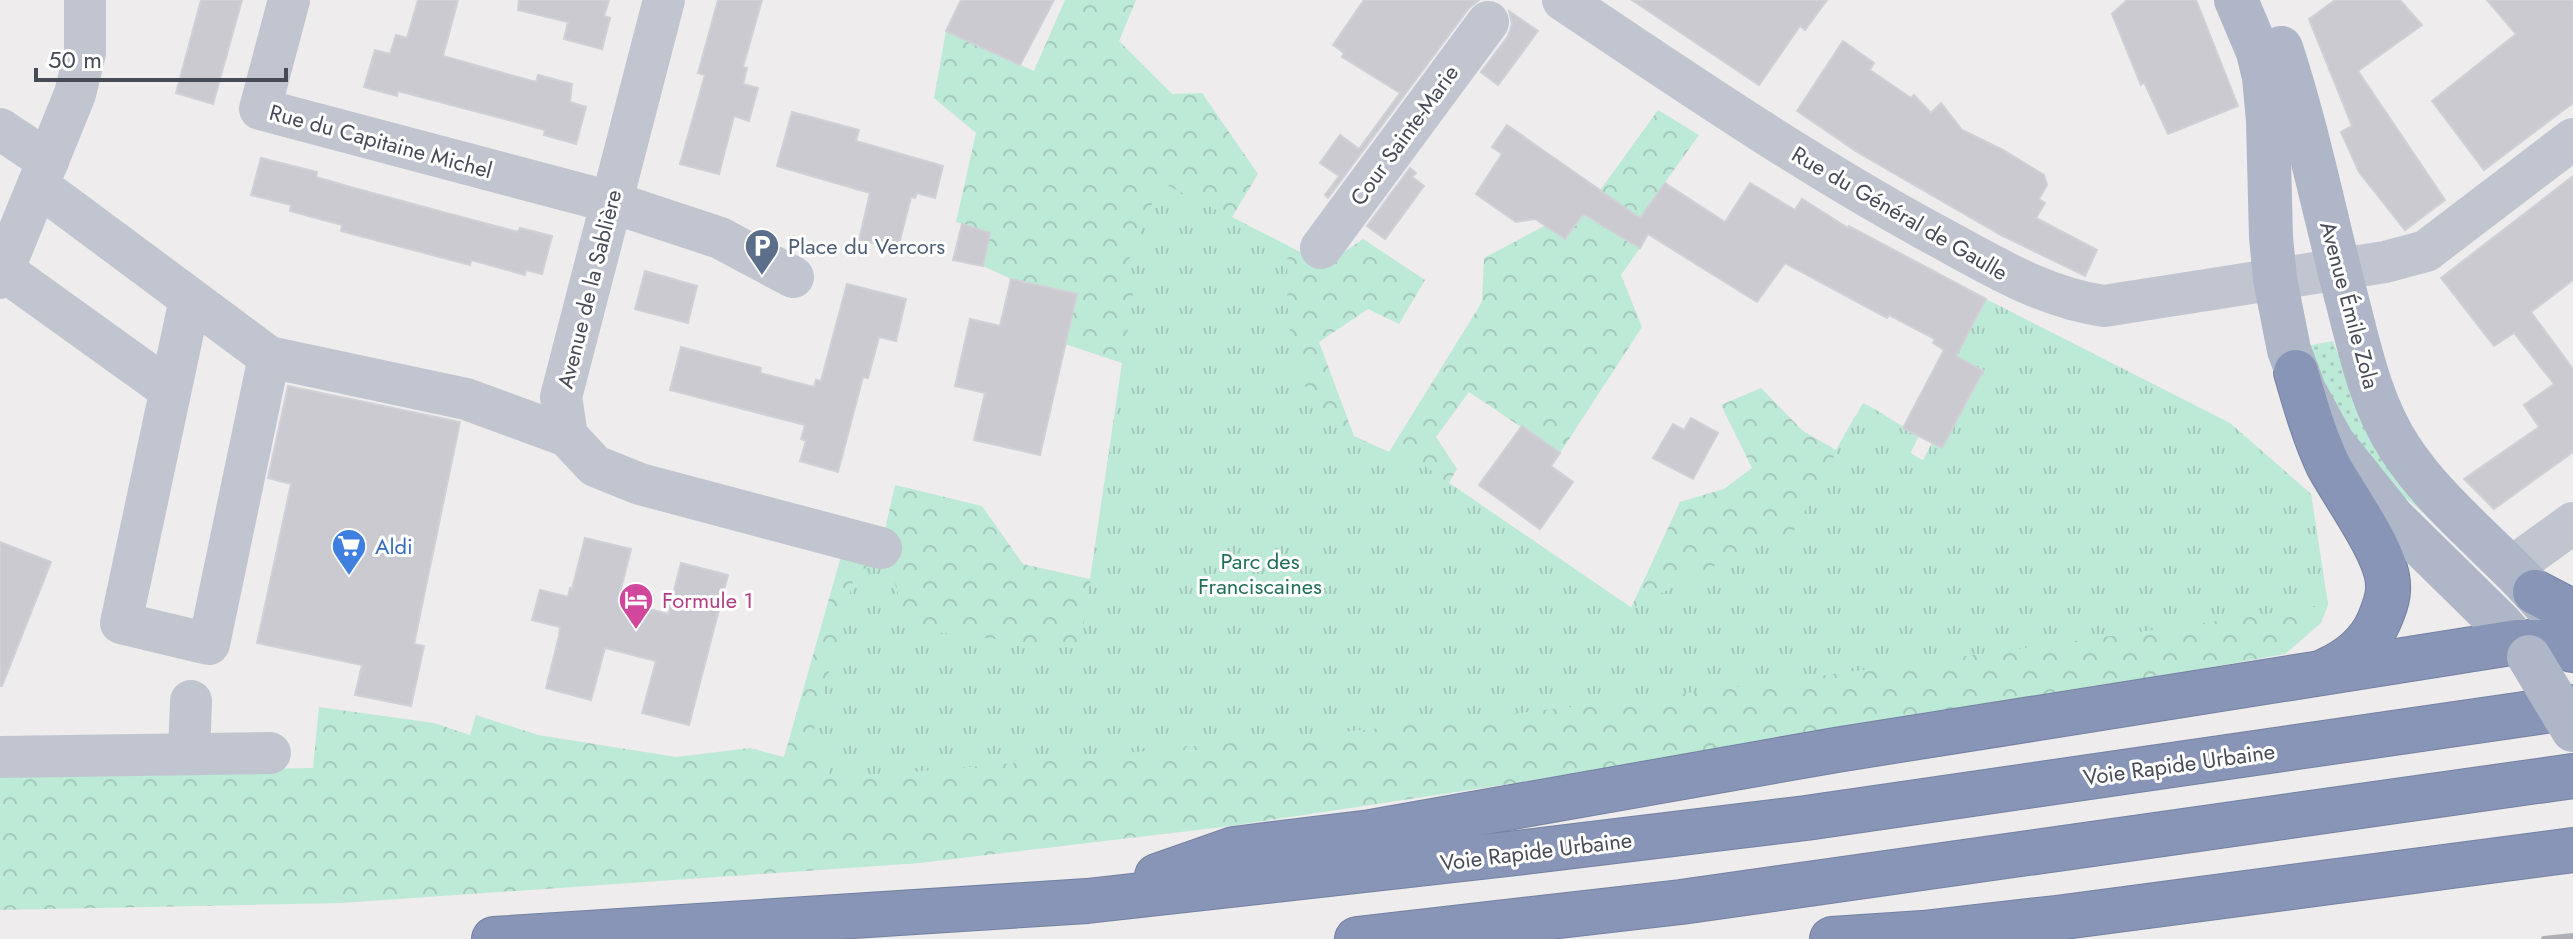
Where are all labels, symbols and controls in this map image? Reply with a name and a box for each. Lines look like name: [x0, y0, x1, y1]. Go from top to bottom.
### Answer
scale bar: [36, 32, 286, 82]
text: 50 m: [48, 42, 102, 77]
street label: Cour Sainte-Marie: [1342, 58, 1466, 212]
street label: Rue du Capitaine Michel: [266, 96, 496, 186]
street label: Rue du Général de Gaulle: [1786, 138, 2014, 288]
street label: Avenue de la Sablière: [549, 186, 629, 392]
street label: Avenue Émile Zola: [2312, 218, 2388, 392]
parking icon: Place du Vercors: [743, 227, 781, 277]
place label: Place du Vercors: [788, 230, 945, 262]
supermarket icon: Aldi: [330, 527, 368, 577]
place label: Aldi: [375, 530, 413, 562]
park label: Parc des Franciscaines: [1198, 545, 1322, 602]
hotel icon: Formule 1: [617, 581, 655, 631]
place label: Formule 1: [662, 584, 754, 616]
street label: Voie Rapide Urbaine: [2081, 735, 2277, 793]
street label: Voie Rapide Urbaine: [1438, 823, 1634, 879]

